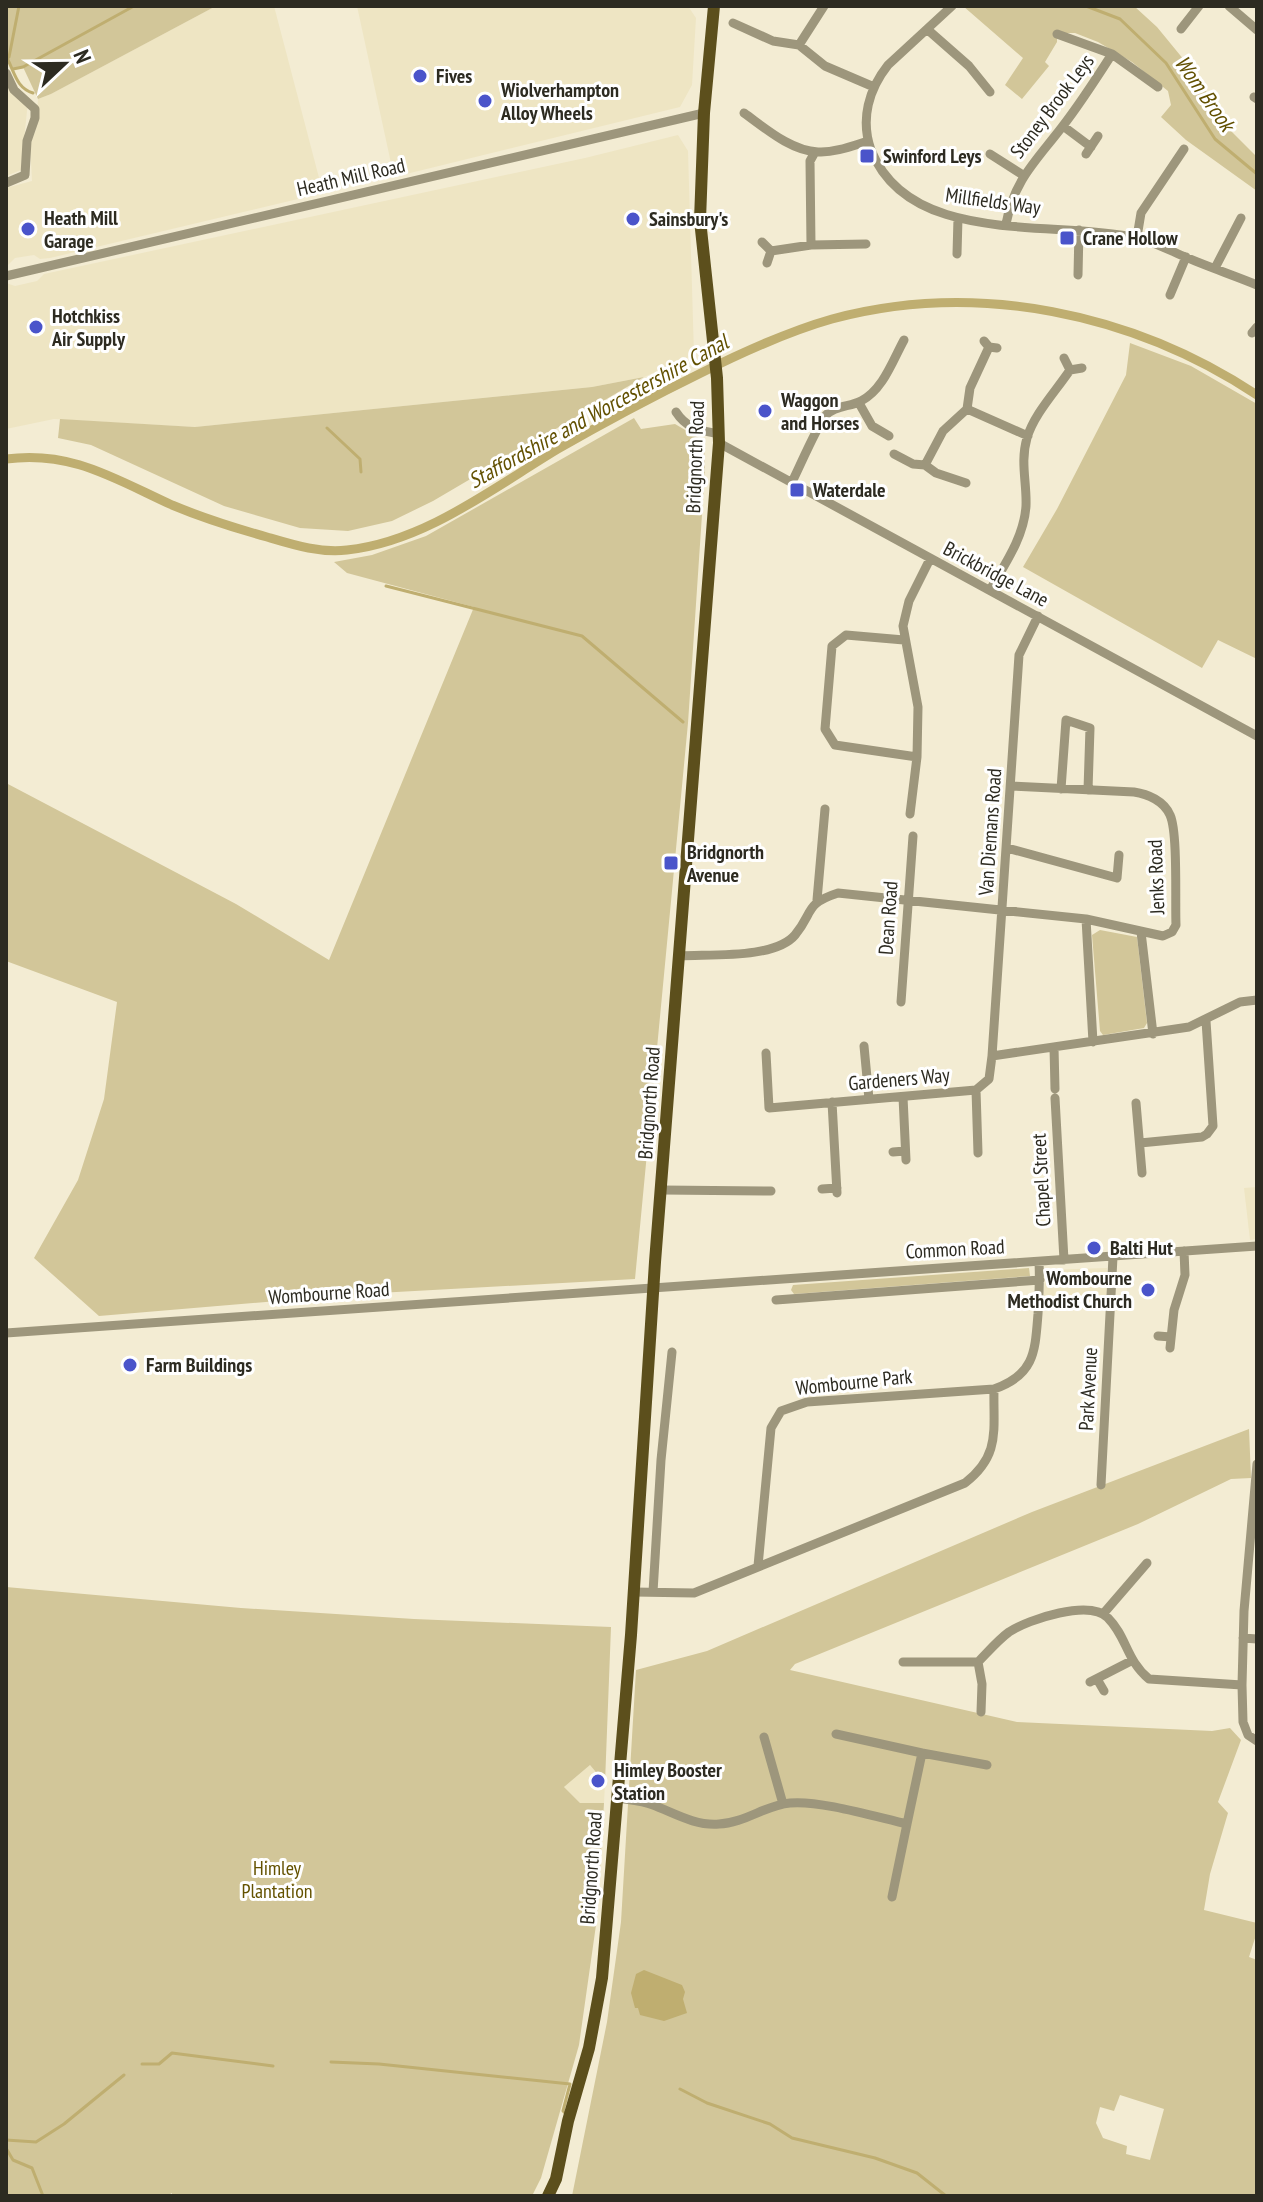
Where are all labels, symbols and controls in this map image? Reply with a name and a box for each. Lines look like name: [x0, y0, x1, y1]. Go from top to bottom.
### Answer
north arrow: [24, 24, 104, 104]
text: N: [67, 46, 98, 67]
street label: Stoney Brook Leys: [1004, 49, 1100, 163]
water label: Wom Brook: [1169, 50, 1243, 138]
place label: Fives: [436, 63, 472, 89]
marker: Fives: [411, 67, 429, 85]
place label: Wiolverhampton Alloy Wheels: [500, 77, 619, 126]
marker: Wiolverhampton Alloy Wheels: [476, 92, 494, 110]
place label: Swinford Leys: [883, 143, 982, 169]
marker: Swinford Leys: [858, 147, 876, 165]
street label: Heath Mill Road: [294, 152, 408, 202]
street label: Millfields Way: [944, 181, 1043, 221]
place label: Heath Mill Garage: [44, 205, 118, 254]
place label: Sainsbury's: [649, 206, 728, 232]
marker: Sainsbury's: [624, 210, 642, 228]
marker: Heath Mill Garage: [19, 220, 37, 238]
place label: Crane Hollow: [1083, 225, 1179, 251]
marker: Crane Hollow: [1058, 229, 1076, 247]
place label: Hotchkiss Air Supply: [51, 303, 126, 352]
marker: Hotchkiss Air Supply: [27, 318, 45, 336]
water label: Staffordshire and Worcestershire Canal: [463, 327, 734, 494]
place label: Waggon and Horses: [780, 387, 859, 436]
street label: Bridgnorth Road: [680, 400, 710, 514]
marker: Waggon and Horses: [756, 402, 774, 420]
place label: Waterdale: [812, 477, 886, 503]
marker: Waterdale: [788, 481, 806, 499]
street label: Brickbridge Lane: [939, 535, 1053, 613]
street label: Van Diemans Road: [973, 768, 1007, 897]
place label: Bridgnorth Avenue: [686, 839, 764, 888]
street label: Jenks Road: [1142, 839, 1170, 916]
marker: Bridgnorth Avenue: [662, 854, 680, 872]
street label: Dean Road: [872, 880, 904, 956]
street label: Bridgnorth Road: [632, 1046, 666, 1160]
street label: Gardeners Way: [847, 1062, 951, 1096]
street label: Chapel Street: [1026, 1132, 1056, 1227]
street label: Common Road: [905, 1233, 1005, 1265]
place label: Balti Hut: [1110, 1235, 1173, 1261]
marker: Balti Hut: [1085, 1239, 1103, 1257]
place label: Wombourne Methodist Church: [1008, 1265, 1132, 1314]
street label: Wombourne Road: [268, 1276, 390, 1310]
marker: Wombourne Methodist Church: [1139, 1281, 1157, 1299]
street label: Park Avenue: [1073, 1347, 1103, 1431]
place label: Farm Buildings: [146, 1352, 252, 1378]
marker: Farm Buildings: [121, 1356, 139, 1374]
street label: Wombourne Park: [795, 1363, 914, 1401]
place label: Himley Booster Station: [614, 1757, 722, 1806]
marker: Himley Booster Station: [589, 1772, 607, 1790]
street label: Bridgnorth Road: [574, 1811, 608, 1925]
park label: Himley Plantation: [241, 1855, 313, 1904]

